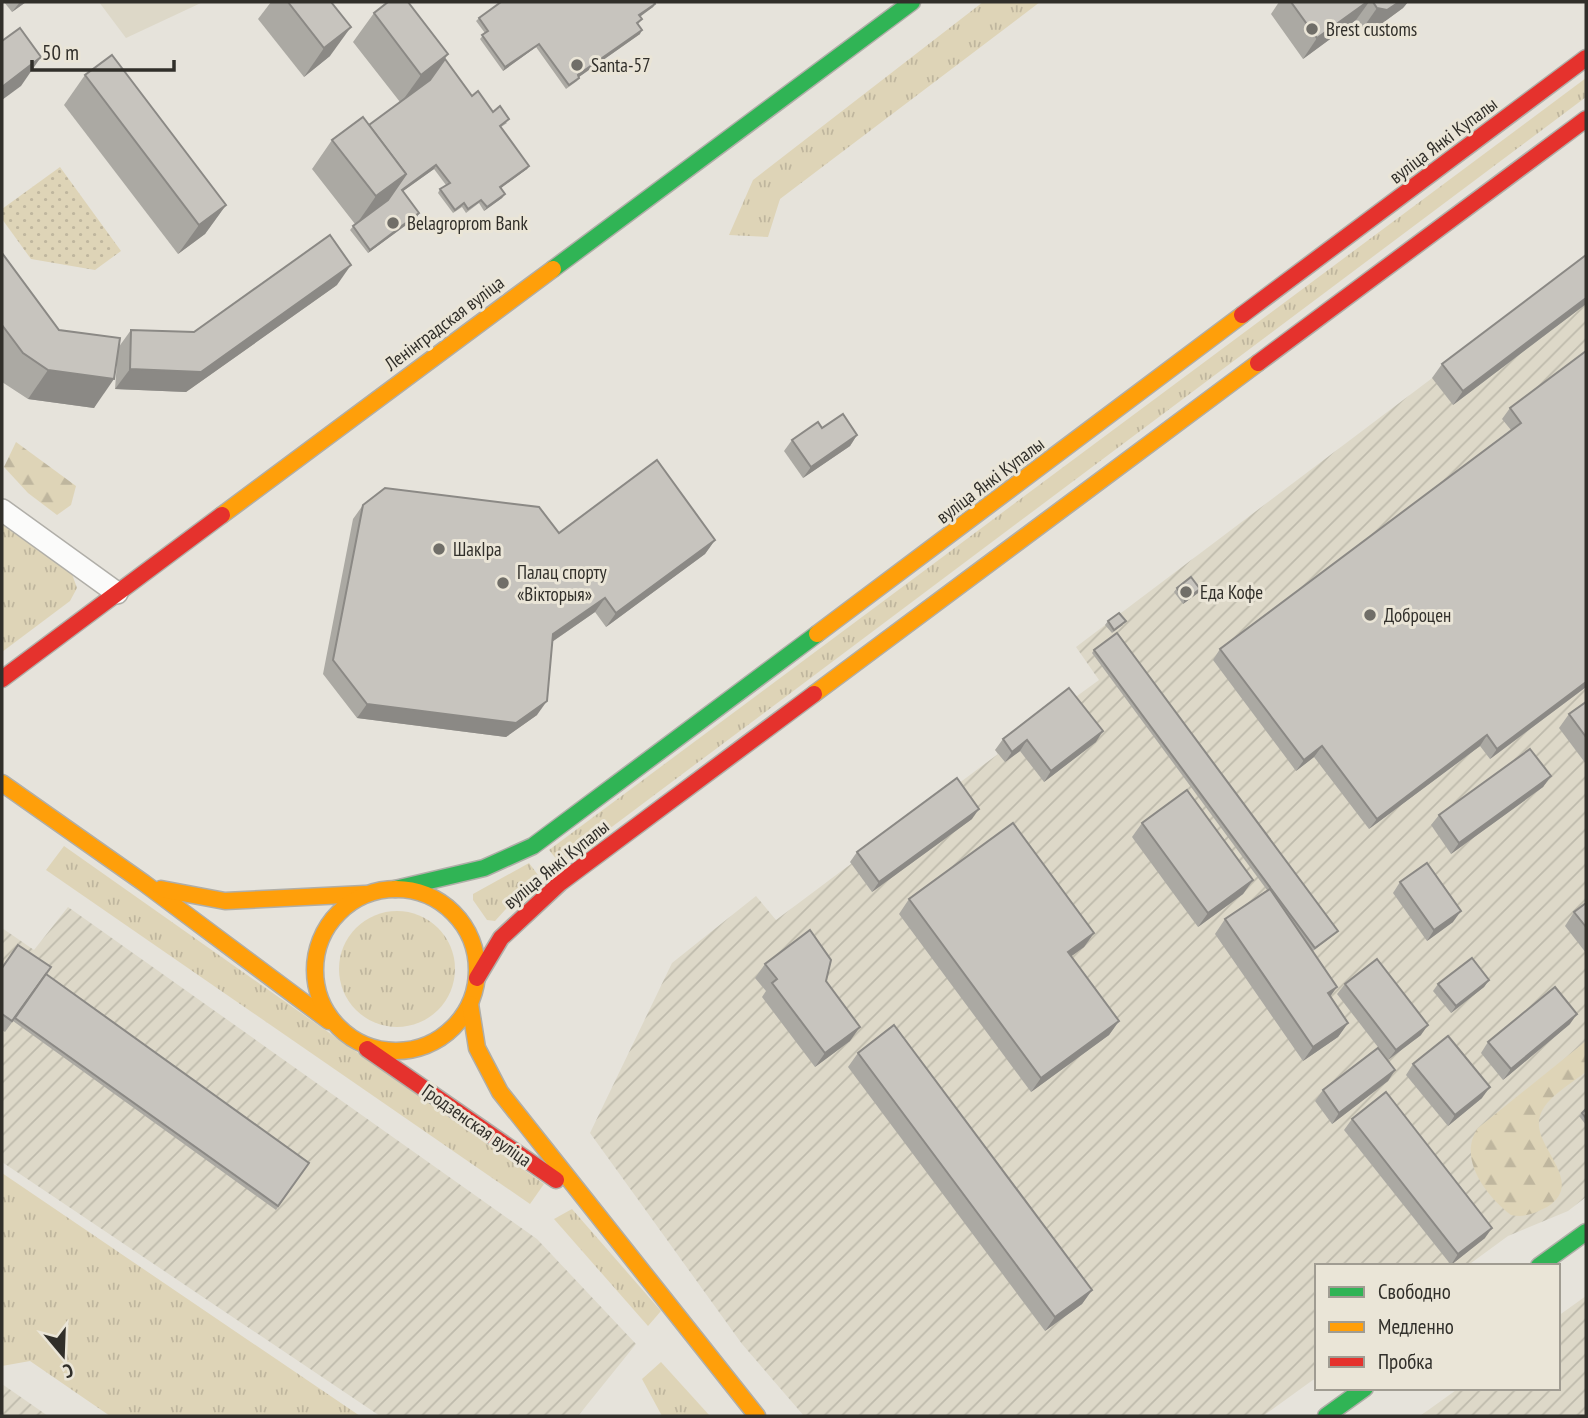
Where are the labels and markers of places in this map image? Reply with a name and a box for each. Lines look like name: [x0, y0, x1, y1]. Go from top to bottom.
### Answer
place label: Brest customs: [1326, 17, 1417, 41]
marker: Brest customs: [1304, 21, 1320, 37]
place label: Santa-57: [591, 53, 651, 77]
marker: Santa-57: [569, 57, 585, 73]
place label: Belagroprom Bank: [407, 211, 528, 235]
marker: Belagroprom Bank: [385, 215, 401, 231]
place label: ШакІра: [453, 537, 502, 561]
marker: ШакІра: [431, 541, 447, 557]
place label: Палац спорту «Вікторыя»: [517, 560, 608, 606]
marker: Палац спорту «Вікторыя»: [495, 575, 511, 591]
place label: Еда Кофе: [1200, 580, 1263, 604]
marker: Еда Кофе: [1178, 584, 1194, 600]
place label: Доброцен: [1384, 603, 1451, 627]
marker: Доброцен: [1362, 607, 1378, 623]

